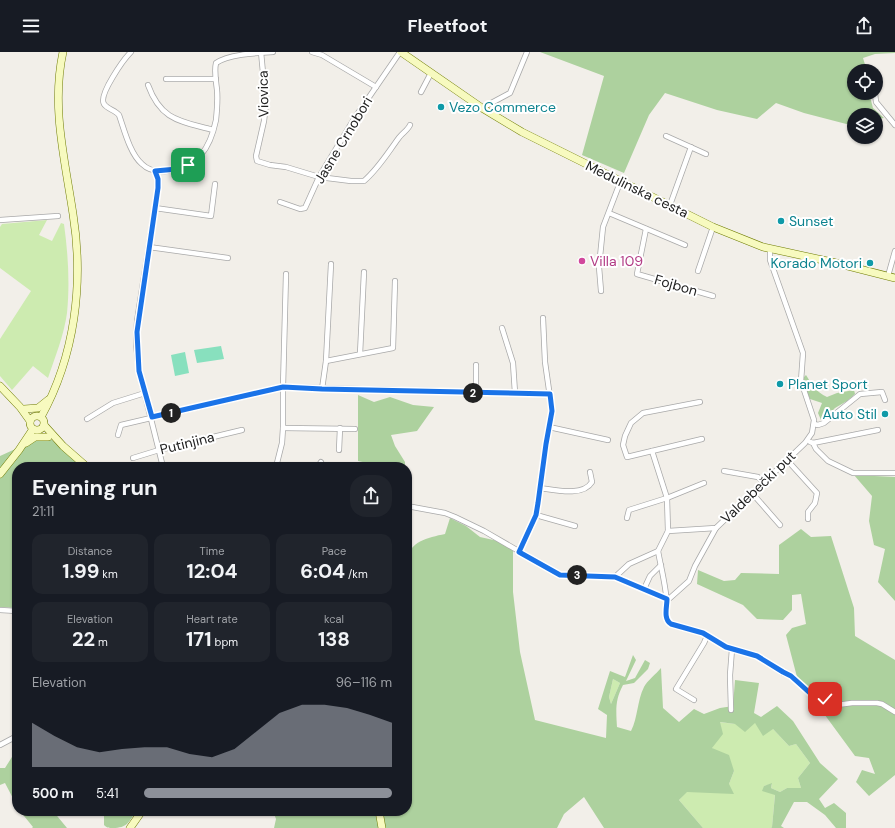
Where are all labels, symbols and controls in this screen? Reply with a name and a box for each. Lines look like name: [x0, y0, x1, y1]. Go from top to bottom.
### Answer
text: Fleetfoot: [408, 14, 487, 38]
icon: menu: [20, 15, 42, 37]
icon: share: [853, 15, 875, 37]
map controls: [847, 64, 883, 144]
button: locate: [847, 64, 883, 100]
street label: Viovica: [254, 70, 272, 118]
street label: Jasne Crnobori: [310, 93, 376, 187]
place label: Vezo Commerce: [449, 98, 556, 116]
marker: Vezo Commerce: [436, 102, 446, 112]
button: layers: [847, 108, 883, 144]
pin: [171, 148, 205, 182]
icon: arrive: [177, 154, 199, 176]
street label: Medulinska cesta: [583, 156, 691, 222]
place label: Sunset: [789, 212, 833, 230]
marker: Sunset: [776, 216, 786, 226]
place label: Villa 109: [590, 252, 643, 270]
place label: Korado Motori: [770, 254, 862, 272]
marker: Villa 109: [577, 256, 587, 266]
marker: Korado Motori: [865, 258, 875, 268]
street label: Fojbon: [652, 270, 700, 300]
place label: Planet Sport: [788, 375, 868, 393]
marker: Planet Sport: [775, 379, 785, 389]
pin: 2: [463, 383, 483, 403]
text: 2: [470, 386, 476, 400]
pin: 1: [161, 403, 181, 423]
place label: Auto Stil: [822, 405, 877, 423]
text: 1: [169, 406, 173, 420]
marker: Auto Stil: [880, 409, 890, 419]
street label: Putinjina: [158, 428, 216, 458]
street label: Valdebečki put: [717, 447, 799, 527]
text: Evening run: [32, 473, 158, 502]
button: share: [350, 475, 392, 517]
text: 21:11: [32, 503, 54, 520]
text: Distance: [68, 544, 112, 558]
text: Time: [200, 544, 224, 558]
text: Pace: [322, 544, 346, 558]
text: 1.99: [62, 558, 99, 584]
text: 12:04: [187, 558, 237, 584]
text: 6:04: [300, 558, 345, 584]
pin: 3: [567, 565, 587, 585]
text: km: [99, 567, 118, 581]
text: /km: [345, 567, 368, 581]
text: 3: [574, 568, 580, 582]
text: Elevation: [67, 612, 113, 626]
text: Heart rate: [186, 612, 238, 626]
text: kcal: [324, 612, 344, 626]
text: 22: [72, 626, 95, 652]
text: 171: [186, 626, 212, 652]
text: 138: [318, 626, 350, 652]
text: m: [95, 635, 108, 649]
text: bpm: [212, 635, 238, 649]
text: Elevation: [32, 674, 86, 691]
text: 96–116 m: [336, 674, 392, 691]
pin: [808, 682, 842, 716]
icon: check: [814, 688, 836, 710]
text: 500 m: [32, 785, 74, 802]
text: 5:41: [96, 785, 119, 802]

